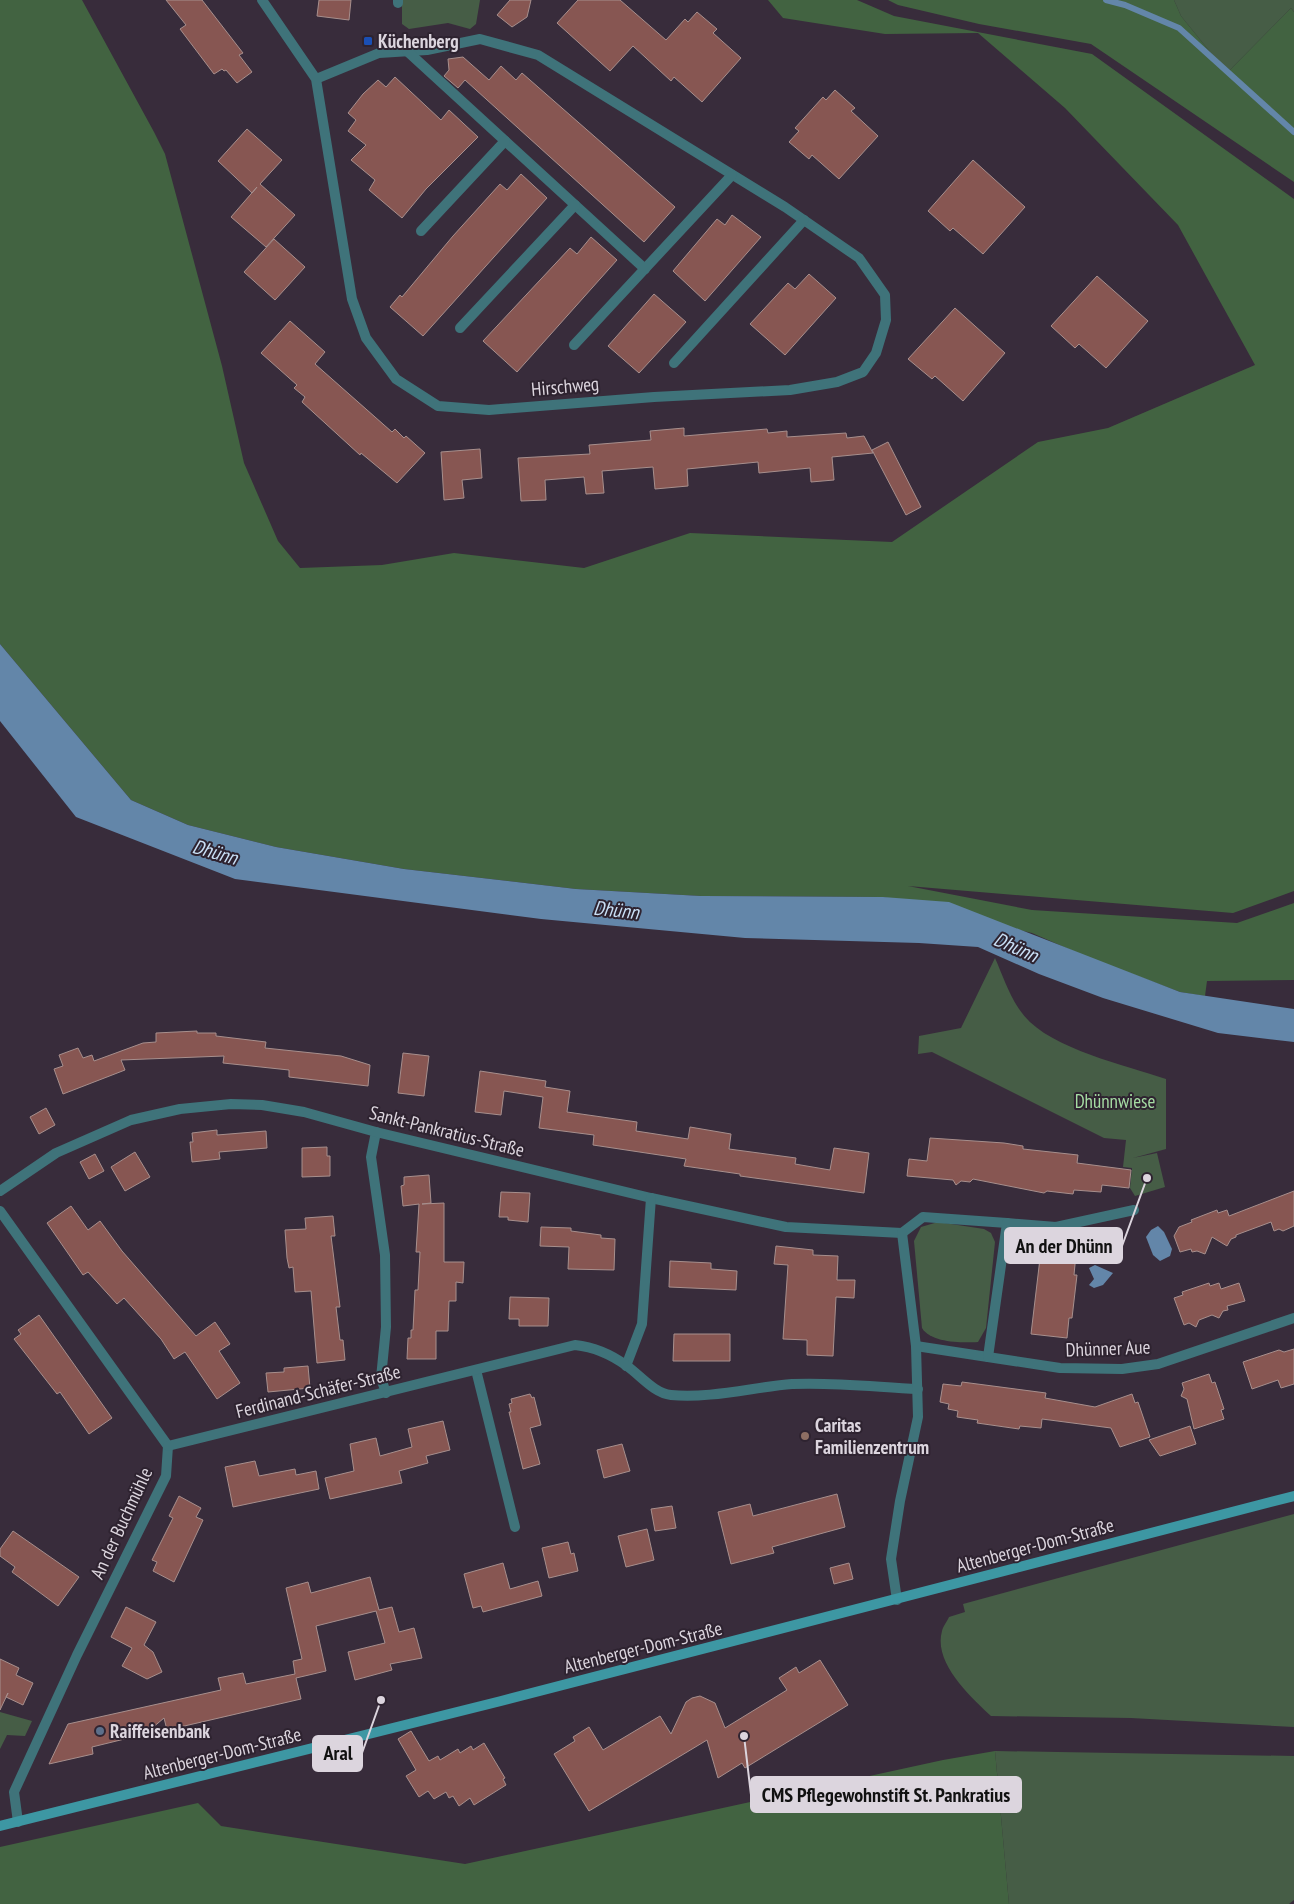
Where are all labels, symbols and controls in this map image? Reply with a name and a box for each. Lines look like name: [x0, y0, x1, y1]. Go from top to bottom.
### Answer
place label: Küchenberg: [378, 29, 459, 53]
marker: Küchenberg: [362, 35, 374, 47]
street label: Hirschweg: [530, 371, 600, 401]
water label: Dhünn: [190, 833, 242, 871]
water label: Dhünn: [592, 895, 641, 925]
water label: Dhünn: [990, 926, 1043, 969]
park label: Dhünnwiese: [1075, 1089, 1156, 1113]
street label: Sankt-Pankratius-Straße: [367, 1100, 527, 1162]
callout: An der Dhünn: [1005, 1228, 1122, 1263]
text: An der Dhünn: [1014, 1233, 1113, 1259]
street label: Dhünner Aue: [1065, 1335, 1151, 1361]
street label: Ferdinand-Schäfer-Straße: [233, 1359, 403, 1423]
place label: Caritas Familienzentrum: [815, 1413, 929, 1459]
marker: Caritas Familienzentrum: [799, 1430, 811, 1442]
street label: An der Buchmühle: [85, 1463, 157, 1583]
street label: Altenberger-Dom-Straße: [954, 1512, 1117, 1578]
street label: Altenberger-Dom-Straße: [561, 1616, 725, 1678]
place label: Raiffeisenbank: [110, 1719, 210, 1743]
street label: Altenberger-Dom-Straße: [140, 1722, 304, 1784]
marker: Raiffeisenbank: [94, 1725, 106, 1737]
callout: Aral: [313, 1736, 362, 1771]
text: Aral: [323, 1740, 353, 1766]
callout: CMS Pflegewohnstift St. Pankratius: [751, 1777, 1021, 1812]
text: CMS Pflegewohnstift St. Pankratius: [762, 1782, 1010, 1808]

